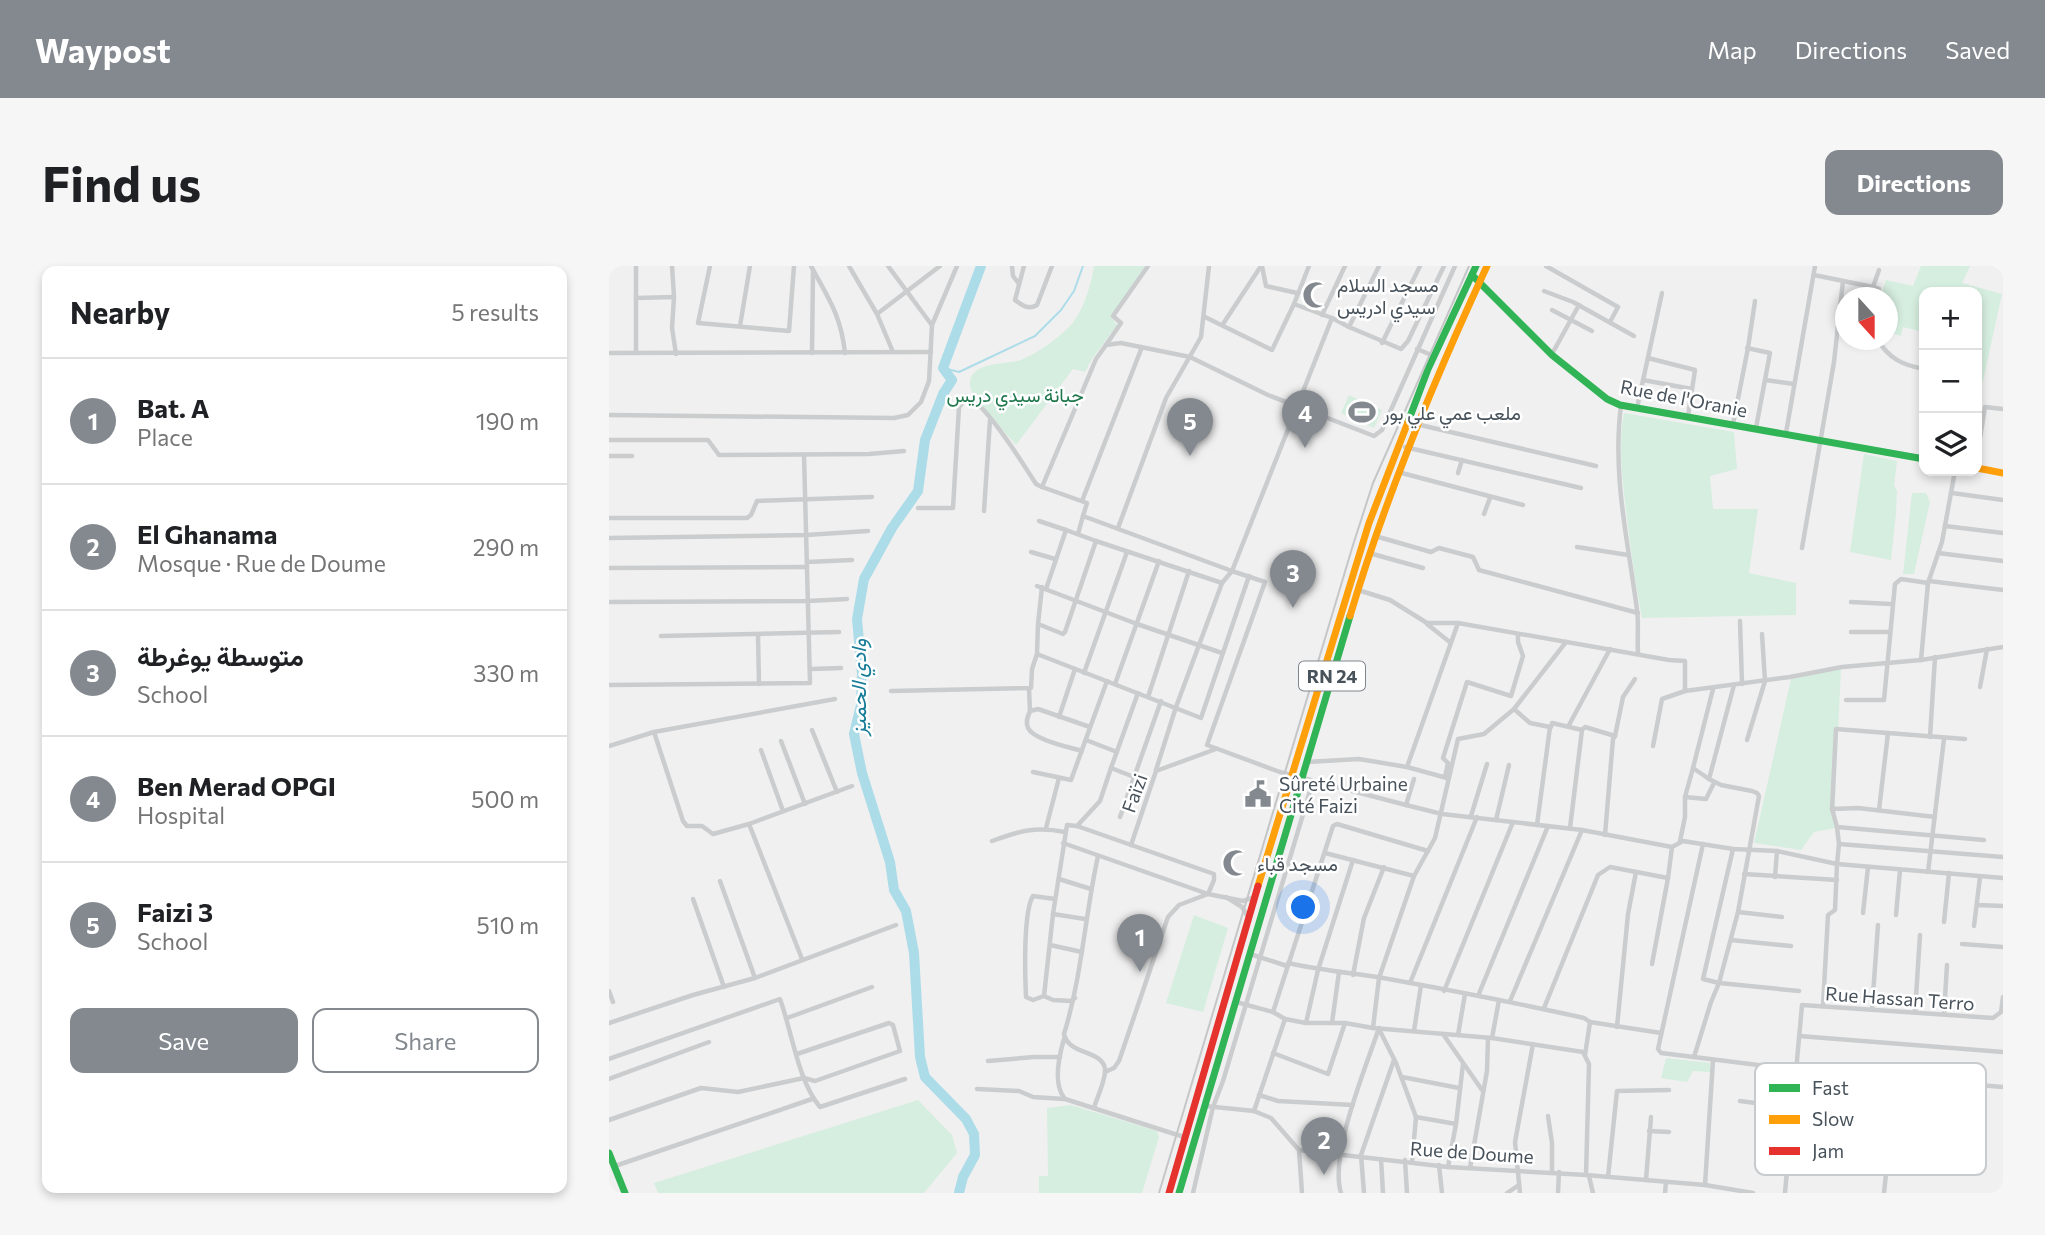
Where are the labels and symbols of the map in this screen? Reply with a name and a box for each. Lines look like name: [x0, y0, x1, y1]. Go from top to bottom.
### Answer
place label: مسجد السلام سيدي ادريس: [1337, 273, 1439, 323]
mosque icon: مسجد السلام سيدي ادريس: [1301, 280, 1331, 310]
north arrow: [1835, 287, 1898, 350]
street label: Rue de l'Oranie: [1619, 374, 1749, 422]
park label: جبانة سيدي دريس: [946, 383, 1084, 411]
pin: 4: [1282, 390, 1328, 448]
sports icon: ملعب عمي علي بور: [1347, 397, 1377, 427]
pin: 5: [1167, 398, 1213, 456]
place label: ملعب عمي علي بور: [1382, 401, 1521, 429]
pin: 3: [1270, 550, 1316, 608]
water label: وادي الحميز: [845, 638, 876, 737]
road number: RN 24: [1299, 662, 1365, 690]
street label: Faïzi: [1116, 770, 1152, 816]
place label: Sûreté Urbaine Cité Faizi: [1279, 772, 1408, 817]
public building icon: Sûreté Urbaine Cité Faizi: [1243, 779, 1273, 809]
mosque icon: مسجد قباء: [1221, 848, 1251, 878]
place label: مسجد قباء: [1257, 852, 1338, 876]
your location: [1286, 890, 1320, 924]
pin: 1: [1117, 914, 1163, 972]
street label: Rue Hassan Terro: [1825, 981, 1975, 1015]
legend: [1755, 1063, 1986, 1175]
text: Fast: [1812, 1076, 1849, 1099]
text: Slow: [1812, 1107, 1854, 1130]
pin: 2: [1301, 1117, 1347, 1175]
street label: Rue de Doume: [1409, 1136, 1535, 1168]
text: Jam: [1812, 1139, 1844, 1162]

